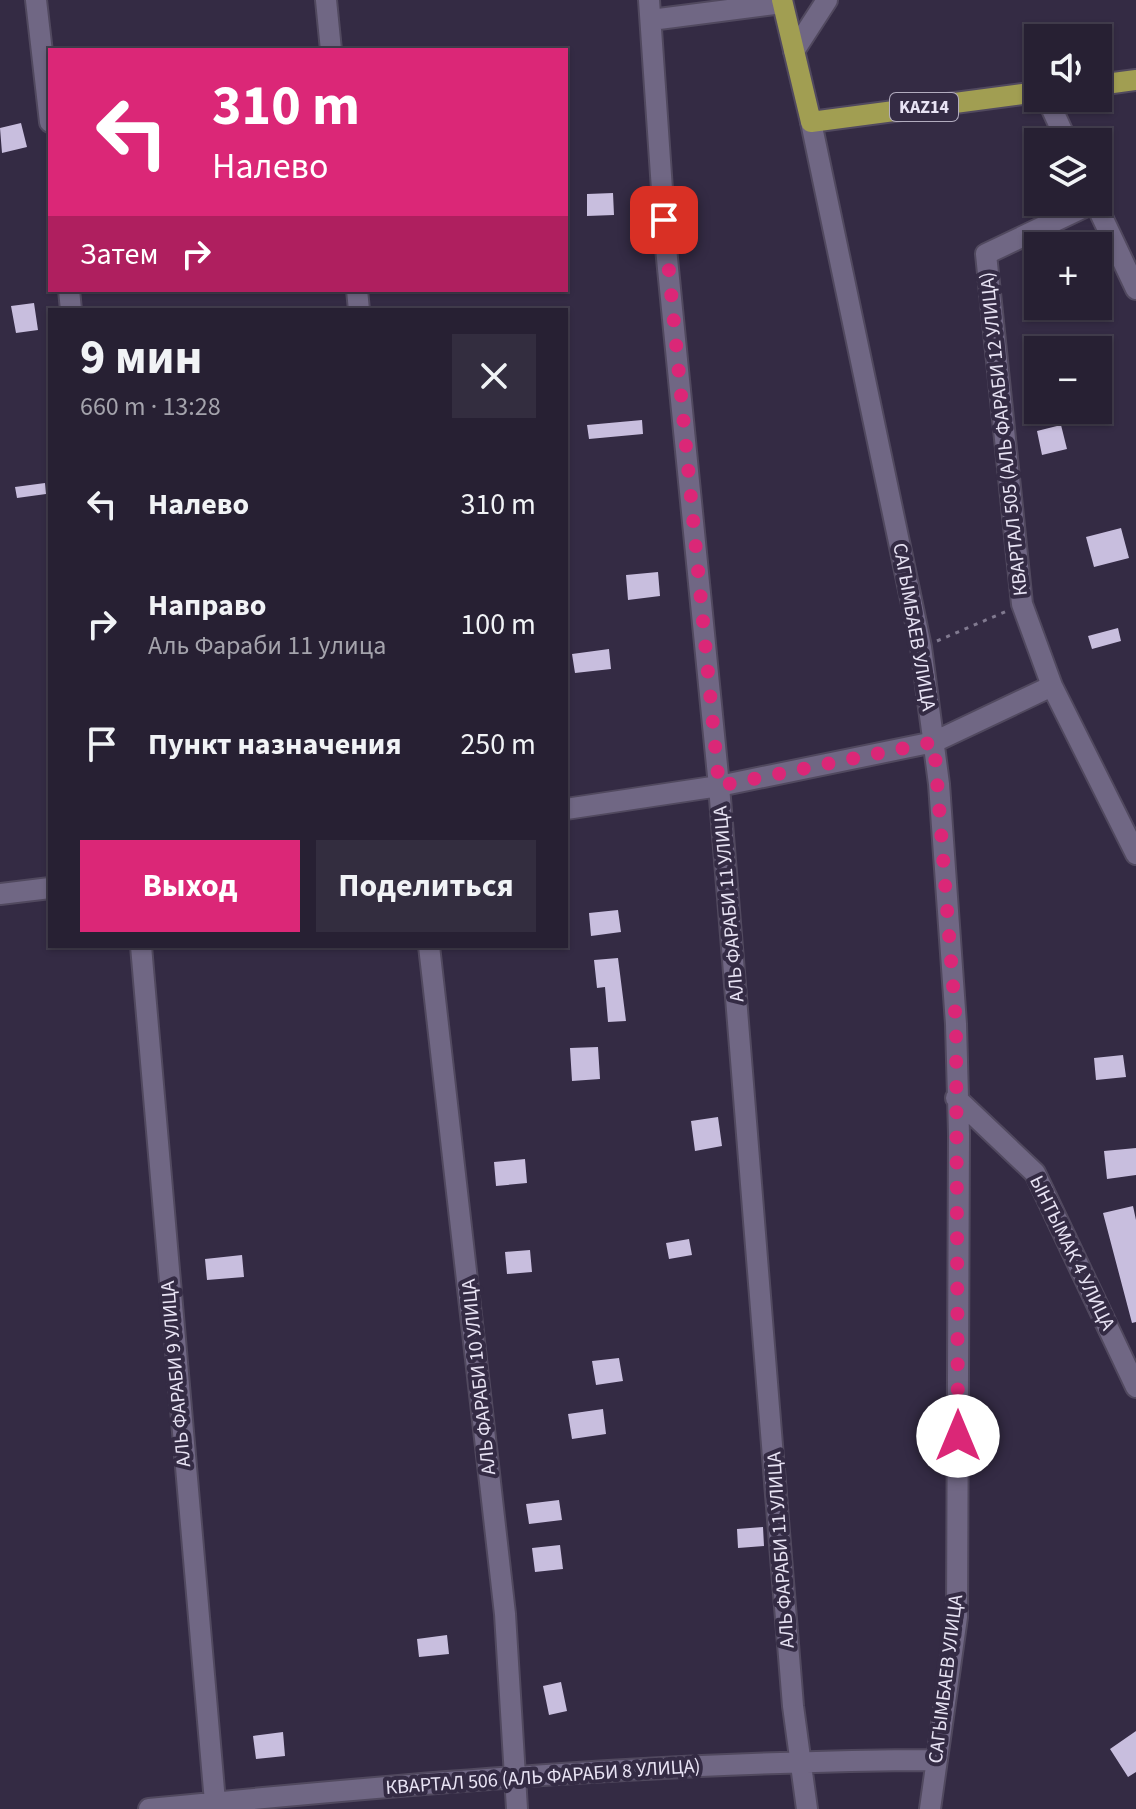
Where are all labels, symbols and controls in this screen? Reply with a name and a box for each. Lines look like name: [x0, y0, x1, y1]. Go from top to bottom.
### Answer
map controls: [1024, 24, 1112, 424]
button: sound: [1024, 24, 1112, 112]
text: 310 m: [212, 67, 360, 146]
icon: left: [80, 80, 184, 184]
road number: KAZ14: [890, 93, 958, 121]
button: layers: [1024, 128, 1112, 216]
text: Налево: [212, 141, 328, 192]
pin: [630, 186, 698, 254]
icon: arrive: [642, 198, 686, 242]
icon: right: [174, 232, 218, 276]
button: +: [1024, 232, 1112, 320]
text: Затем: [80, 233, 158, 276]
street label: КВАРТАЛ 505 (АЛЬ ФАРАБИ 12 УЛИЦА): [973, 271, 1035, 597]
text: 9 мин: [80, 324, 203, 392]
button: close: [452, 334, 536, 418]
button: −: [1024, 336, 1112, 424]
text: 660 m · 13:28: [80, 388, 221, 425]
icon: left: [80, 482, 124, 526]
text: Налево: [148, 483, 249, 526]
text: 310 m: [460, 483, 536, 526]
street label: САГЫМБАЕВ УЛИЦА: [885, 541, 943, 713]
text: Направо: [148, 584, 266, 627]
icon: right: [80, 602, 124, 646]
text: 100 m: [460, 603, 536, 646]
text: Аль Фараби 11 улица: [148, 627, 386, 664]
icon: arrive: [80, 722, 124, 766]
text: Пункт назначения: [148, 723, 402, 766]
text: 250 m: [460, 723, 536, 766]
street label: АЛЬ ФАРАБИ 11 УЛИЦА: [706, 805, 752, 1003]
button: Выход: [80, 840, 300, 932]
button: Поделиться: [316, 840, 536, 932]
street label: ЫНТЫМАК 4 УЛИЦА: [1022, 1171, 1122, 1335]
street label: АЛЬ ФАРАБИ 10 УЛИЦА: [455, 1277, 503, 1476]
street label: АЛЬ ФАРАБИ 9 УЛИЦА: [154, 1280, 198, 1468]
position arrow: [916, 1394, 1000, 1478]
street label: АЛЬ ФАРАБИ 11 УЛИЦА: [760, 1451, 802, 1649]
street label: САГЫМБАЕВ УЛИЦА: [922, 1593, 970, 1765]
street label: КВАРТАЛ 506 (АЛЬ ФАРАБИ 8 УЛИЦА): [385, 1752, 701, 1802]

